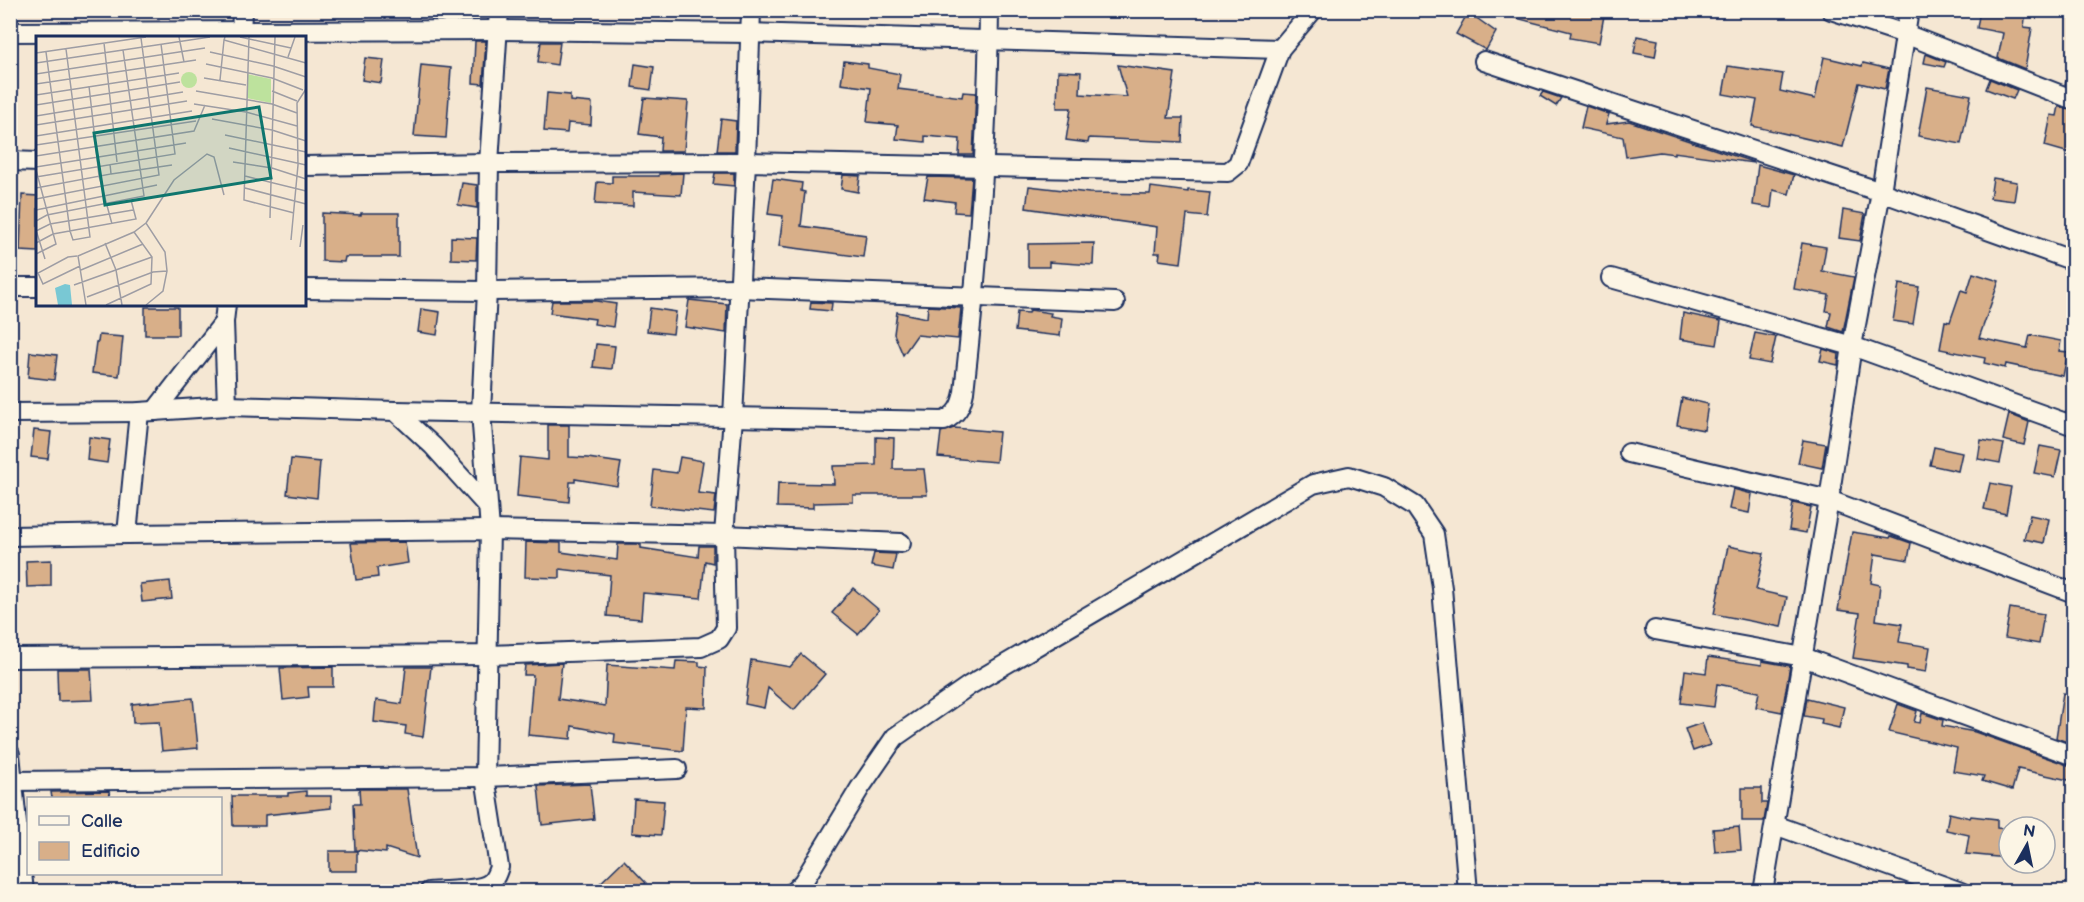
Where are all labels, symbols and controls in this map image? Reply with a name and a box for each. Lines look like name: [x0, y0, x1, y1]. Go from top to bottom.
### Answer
inset map: [36, 36, 306, 306]
legend: [27, 797, 222, 875]
text: Calle: [81, 811, 123, 832]
north arrow: [1997, 815, 2057, 875]
text: N: [2022, 821, 2037, 842]
text: Edificio: [81, 841, 140, 862]

